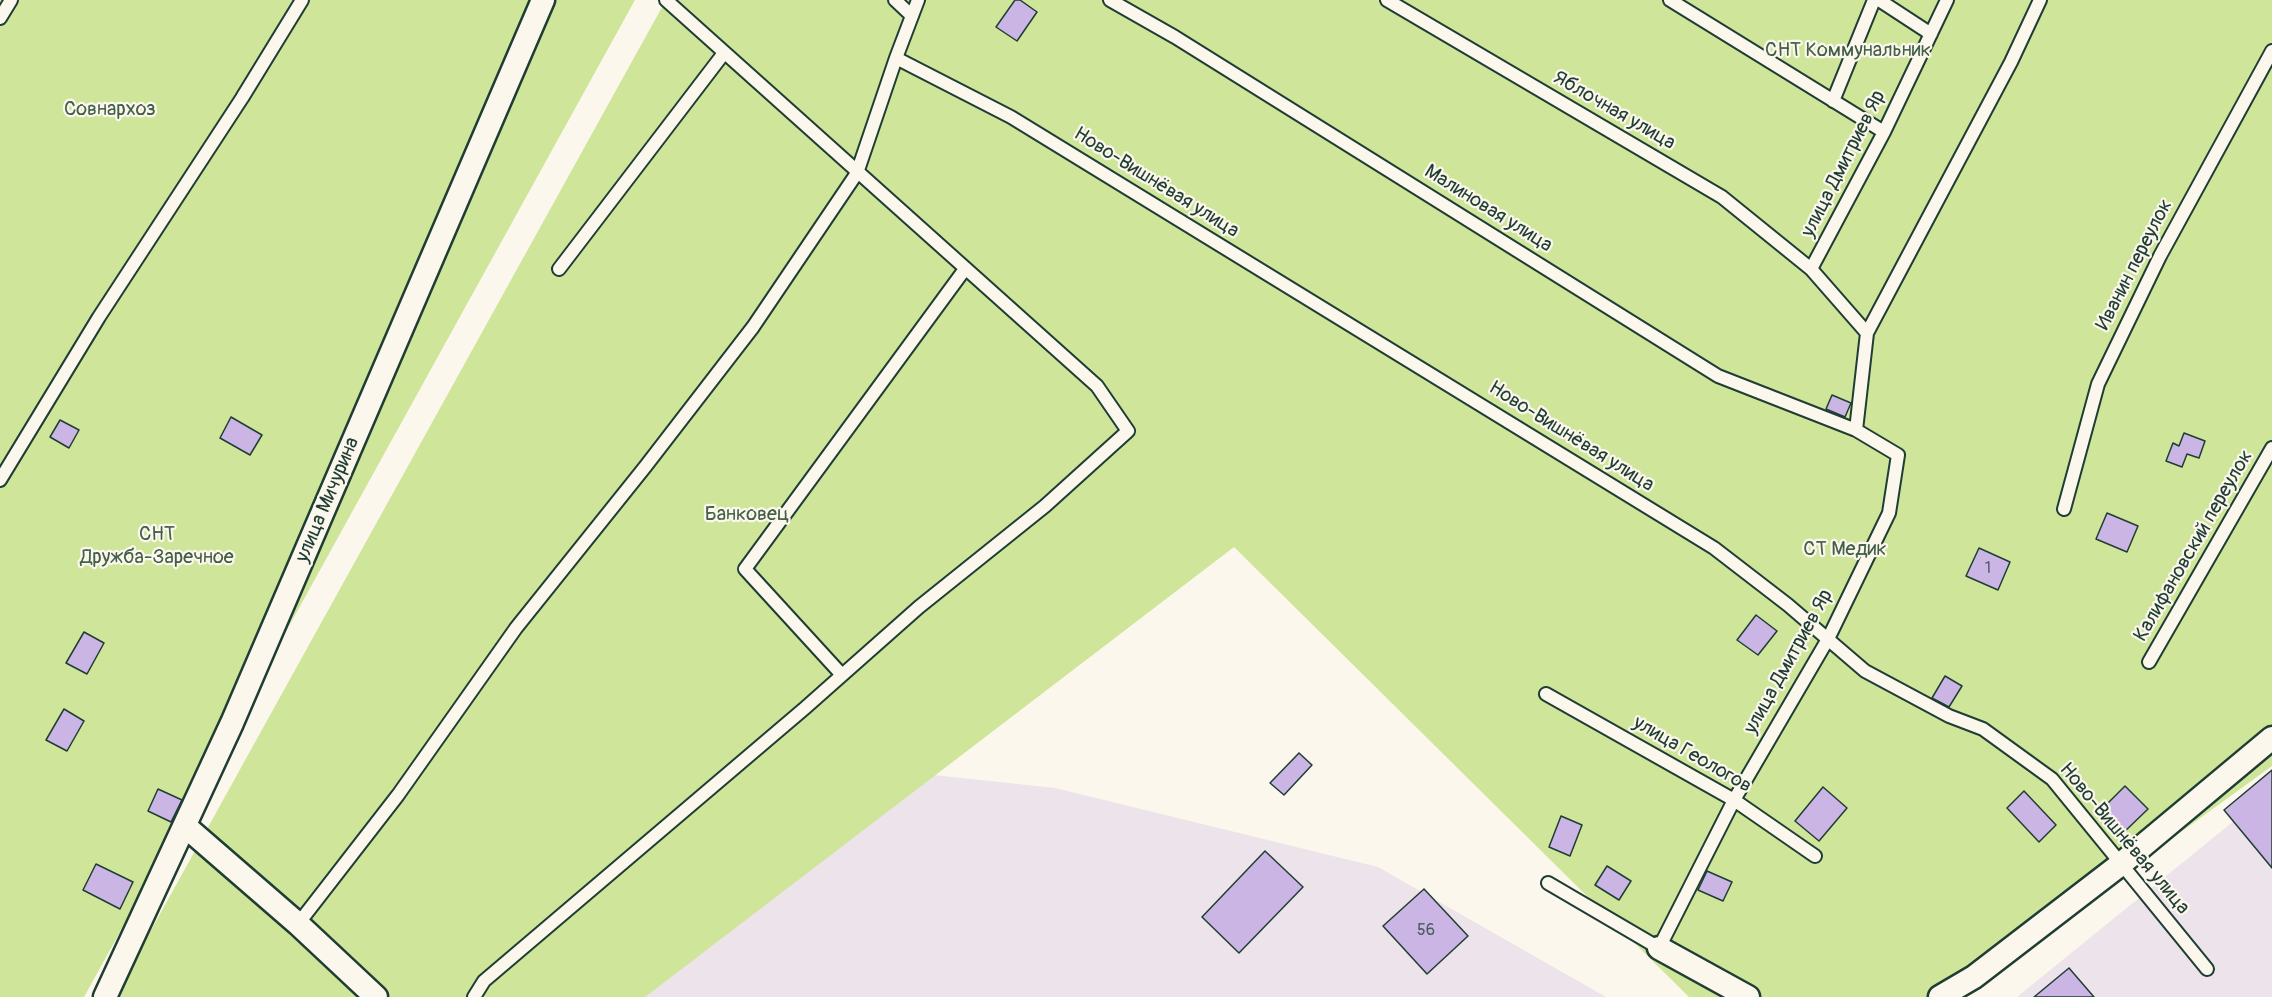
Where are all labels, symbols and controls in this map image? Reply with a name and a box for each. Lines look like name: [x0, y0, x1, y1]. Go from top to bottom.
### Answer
park label: СНТ Коммунальник: [1765, 39, 1931, 63]
street label: Яблочная улица: [1549, 66, 1679, 156]
street label: улица Дмитриев Яр: [1797, 87, 1891, 241]
park label: Совнархоз: [64, 98, 156, 122]
street label: Ново-Вишнёвая улица: [1069, 122, 1243, 244]
street label: Малиновая улица: [1420, 160, 1556, 258]
street label: Иванин переулок: [2092, 195, 2178, 335]
street label: Ново-Вишнёвая улица: [1484, 376, 1658, 498]
street label: улица Мичурина: [291, 434, 365, 566]
street label: Калифановский переулок: [2129, 446, 2259, 646]
park label: Банковец: [705, 503, 789, 527]
park label: СНТ Дружба-Заречное: [80, 523, 234, 570]
park label: СТ Медик: [1803, 538, 1887, 562]
house number: 1: [1985, 559, 1991, 579]
street label: улица Дмитриев Яр: [1739, 585, 1839, 739]
street label: улица Геологов: [1628, 711, 1756, 799]
street label: Ново-Вишнёвая улица: [2054, 758, 2194, 920]
house number: 56: [1417, 921, 1435, 941]

